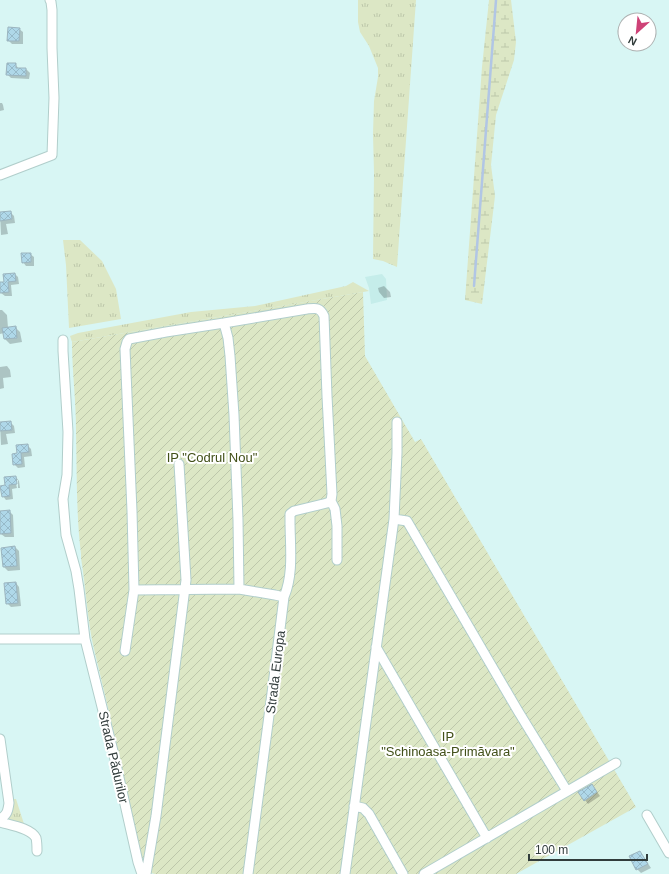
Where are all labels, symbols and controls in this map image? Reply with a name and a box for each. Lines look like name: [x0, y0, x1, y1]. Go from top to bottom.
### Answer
north arrow: [617, 12, 657, 52]
text: N: [626, 34, 639, 48]
park label: IP "Codrul Nou": [167, 450, 258, 465]
street label: Strada Europa: [263, 629, 288, 715]
street label: Strada Pădurilor: [96, 710, 132, 805]
park label: IP "Schinoasa-Primăvara": [381, 729, 515, 759]
scale bar: [529, 836, 647, 862]
text: 100 m: [535, 843, 568, 857]

